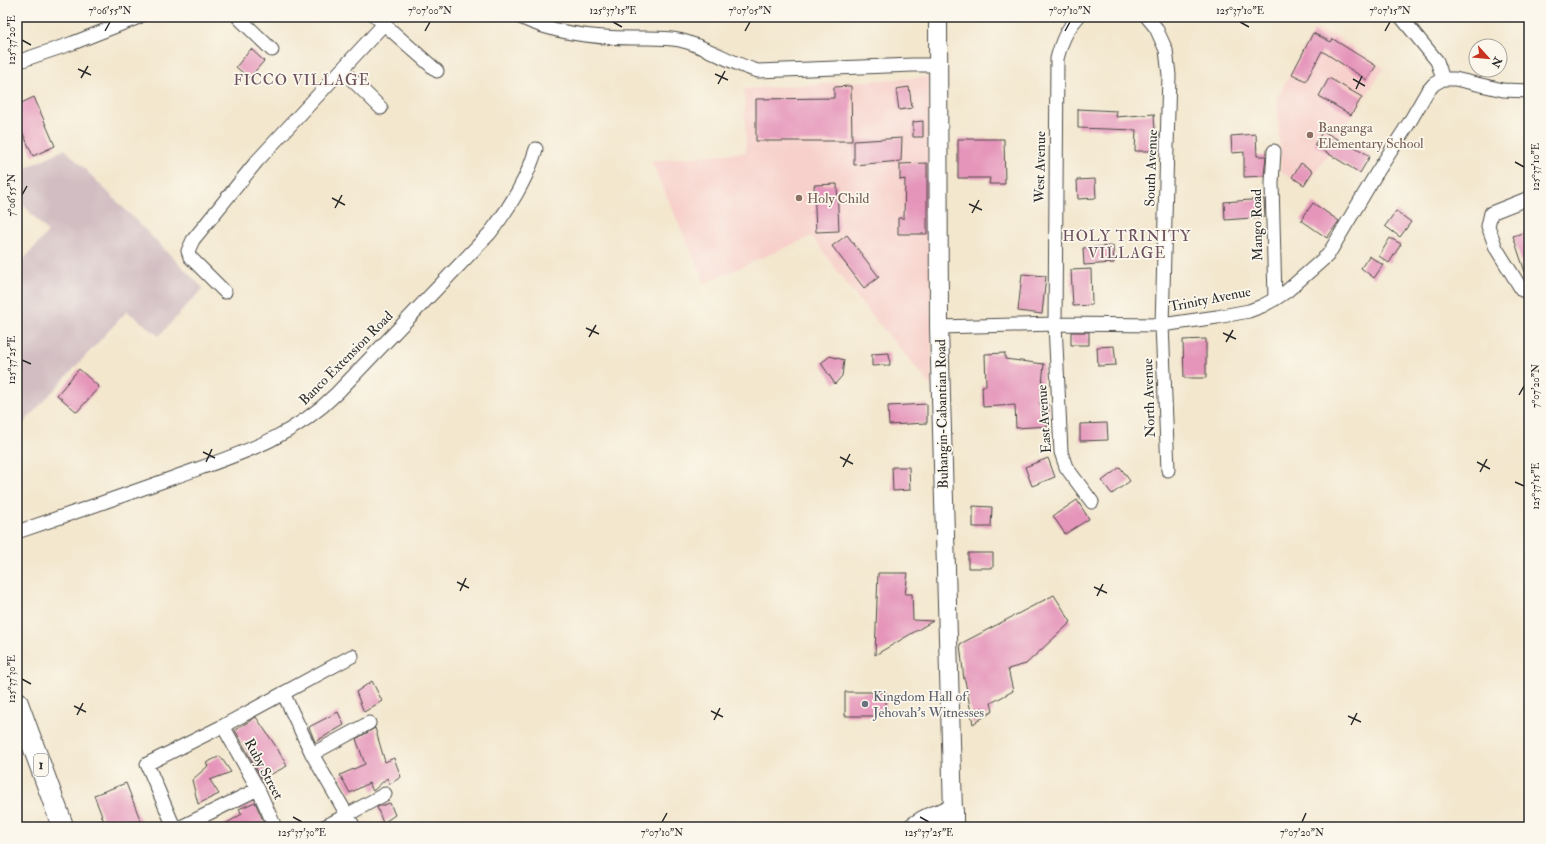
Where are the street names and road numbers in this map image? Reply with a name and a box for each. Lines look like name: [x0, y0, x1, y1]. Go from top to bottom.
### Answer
street label: South Avenue: [1141, 129, 1161, 207]
street label: West Avenue: [1031, 131, 1049, 204]
street label: Mango Road: [1248, 189, 1266, 261]
street label: Trinity Avenue: [1168, 283, 1253, 316]
street label: Banco Extension Road: [295, 307, 397, 409]
street label: Buhangin-Cabantian Road: [932, 339, 952, 489]
street label: North Avenue: [1139, 358, 1159, 438]
street label: East Avenue: [1033, 384, 1055, 454]
street label: Ruby Street: [240, 736, 287, 803]
road number: 1: [34, 754, 48, 776]

